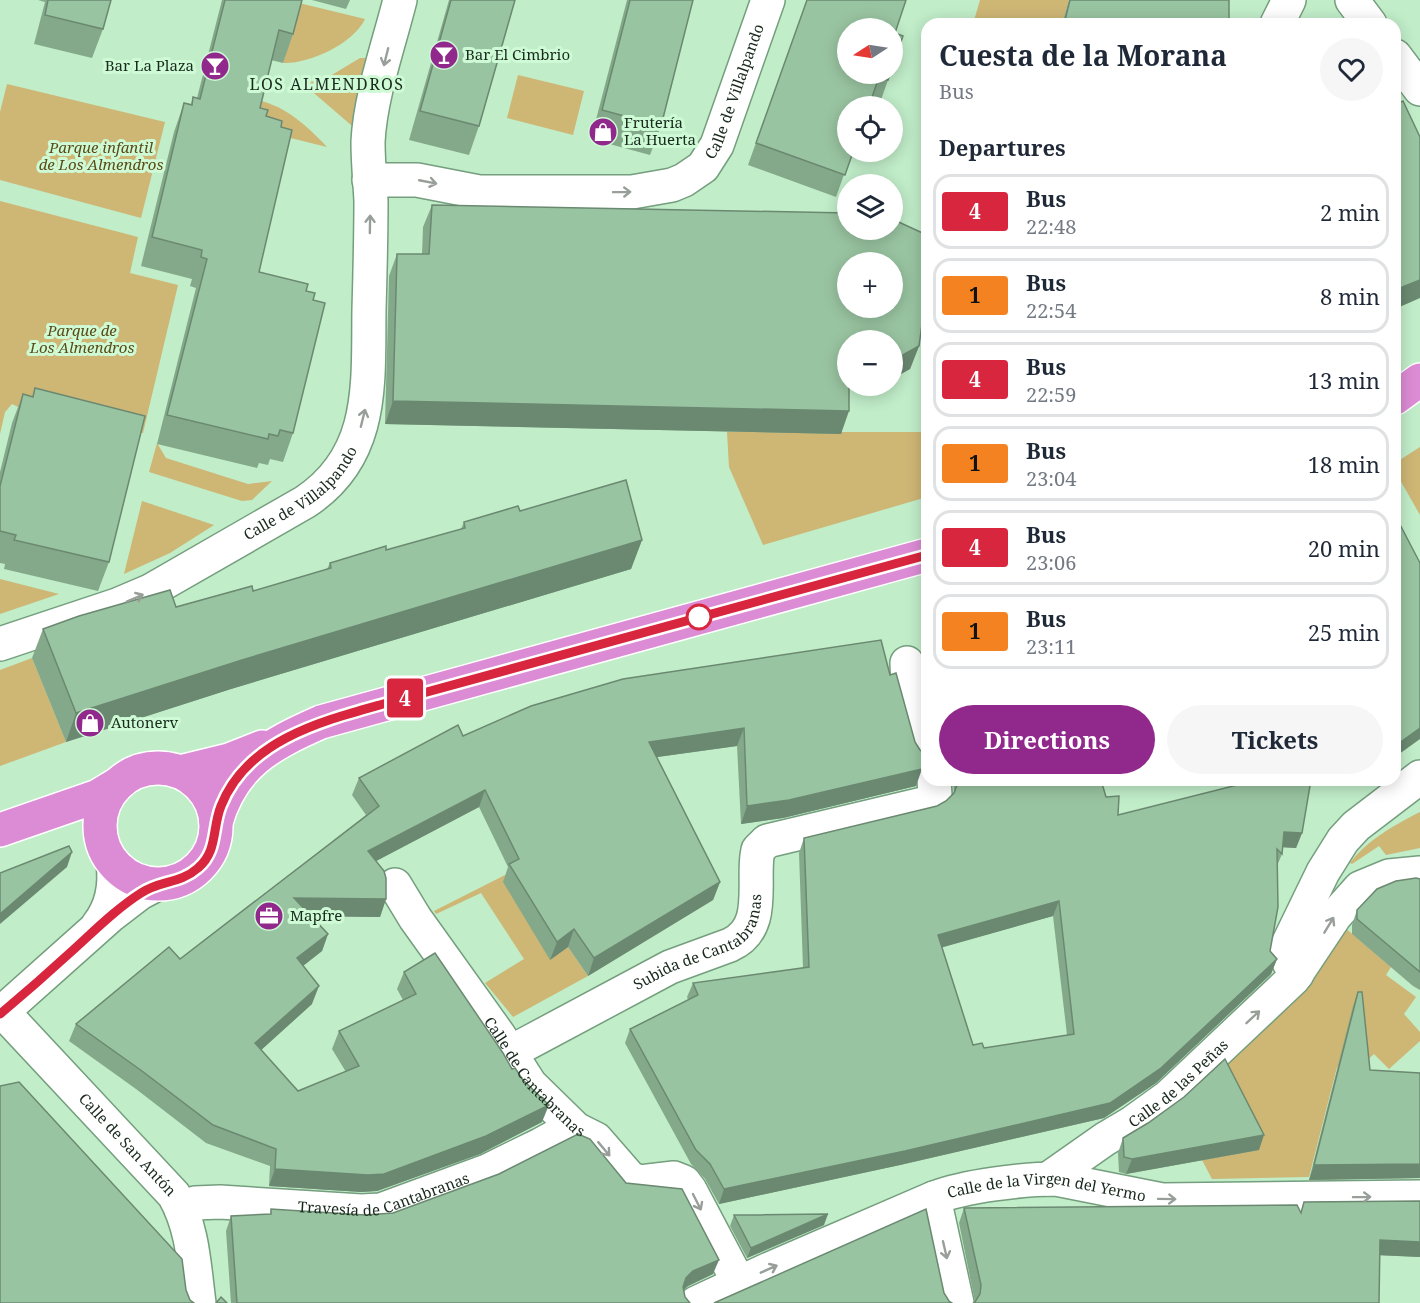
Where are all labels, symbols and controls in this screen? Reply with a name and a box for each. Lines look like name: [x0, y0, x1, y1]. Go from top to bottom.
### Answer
north arrow: [837, 18, 903, 84]
map controls: [837, 18, 903, 396]
street label: Calle de Villalpando: [700, 21, 768, 163]
text: Cuesta de la Morana: [939, 36, 1227, 74]
button: heart: [1320, 38, 1383, 101]
bar icon: Bar El Cimbrio: [428, 39, 460, 71]
place label: Bar El Cimbrio: [465, 44, 570, 64]
one-way arrow: [379, 47, 391, 66]
bar icon: Bar La Plaza: [199, 50, 231, 82]
place label: Bar La Plaza: [105, 55, 194, 75]
district label: LOS ALMENDROS: [249, 73, 405, 95]
text: Bus: [939, 78, 974, 105]
button: locate: [837, 96, 903, 162]
place label: Frutería La Huerta: [624, 112, 696, 149]
shop icon: Frutería La Huerta: [587, 116, 619, 148]
text: Departures: [939, 132, 1066, 162]
park label: Parque infantil de Los Almendros: [39, 137, 163, 174]
button: layers: [837, 174, 903, 240]
one-way arrow: [417, 177, 437, 188]
text: Bus: [1026, 183, 1066, 213]
one-way arrow: [611, 186, 631, 198]
text: 4: [969, 197, 981, 225]
text: 2 min: [1320, 197, 1380, 227]
text: 22:48: [1026, 213, 1076, 240]
one-way arrow: [364, 214, 376, 234]
button: +: [837, 252, 903, 318]
text: Bus: [1026, 267, 1066, 297]
text: 1: [969, 281, 981, 309]
text: 8 min: [1320, 281, 1380, 311]
text: 22:54: [1026, 297, 1076, 324]
park label: Parque de Los Almendros: [29, 320, 134, 357]
button: −: [837, 330, 903, 396]
text: Bus: [1026, 351, 1066, 381]
text: 4: [969, 365, 981, 393]
text: 13 min: [1308, 365, 1380, 395]
text: 22:59: [1026, 381, 1076, 408]
one-way arrow: [357, 409, 369, 428]
text: Bus: [1026, 435, 1066, 465]
street label: Calle de Villalpando: [239, 443, 361, 544]
text: 1: [969, 449, 981, 477]
text: 18 min: [1308, 449, 1380, 479]
text: 23:04: [1026, 465, 1076, 492]
text: Bus: [1026, 519, 1066, 549]
text: 4: [969, 533, 981, 561]
text: 20 min: [1308, 533, 1380, 563]
text: 23:06: [1026, 549, 1076, 576]
one-way arrow: [125, 592, 144, 603]
text: Bus: [1026, 603, 1066, 633]
unlabelled marker: [686, 604, 712, 630]
text: 1: [969, 617, 981, 645]
text: 25 min: [1308, 617, 1380, 647]
text: 23:11: [1026, 633, 1076, 660]
line badge: 4: [386, 678, 424, 718]
text: 4: [399, 684, 411, 712]
button: Directions: [939, 705, 1155, 774]
button: Tickets: [1167, 705, 1383, 774]
shop icon: Autonerv: [74, 707, 106, 739]
place label: Autonerv: [111, 712, 179, 732]
street label: Subida de Cantabranas: [630, 893, 765, 994]
office icon: Mapfre: [253, 900, 285, 932]
place label: Mapfre: [290, 905, 342, 925]
one-way arrow: [1323, 917, 1335, 934]
one-way arrow: [1245, 1010, 1260, 1024]
street label: Calle de Cantabranas: [480, 1013, 589, 1141]
street label: Calle de las Peñas: [1124, 1034, 1232, 1131]
street label: Calle de San Antón: [75, 1088, 181, 1200]
one-way arrow: [598, 1141, 611, 1157]
street label: Travesía de Cantabranas: [297, 1167, 472, 1220]
street label: Calle de la Virgen del Yermo: [945, 1168, 1148, 1206]
one-way arrow: [1351, 1191, 1371, 1203]
one-way arrow: [691, 1193, 703, 1211]
one-way arrow: [1156, 1194, 1176, 1205]
one-way arrow: [940, 1240, 951, 1260]
one-way arrow: [759, 1263, 777, 1275]

